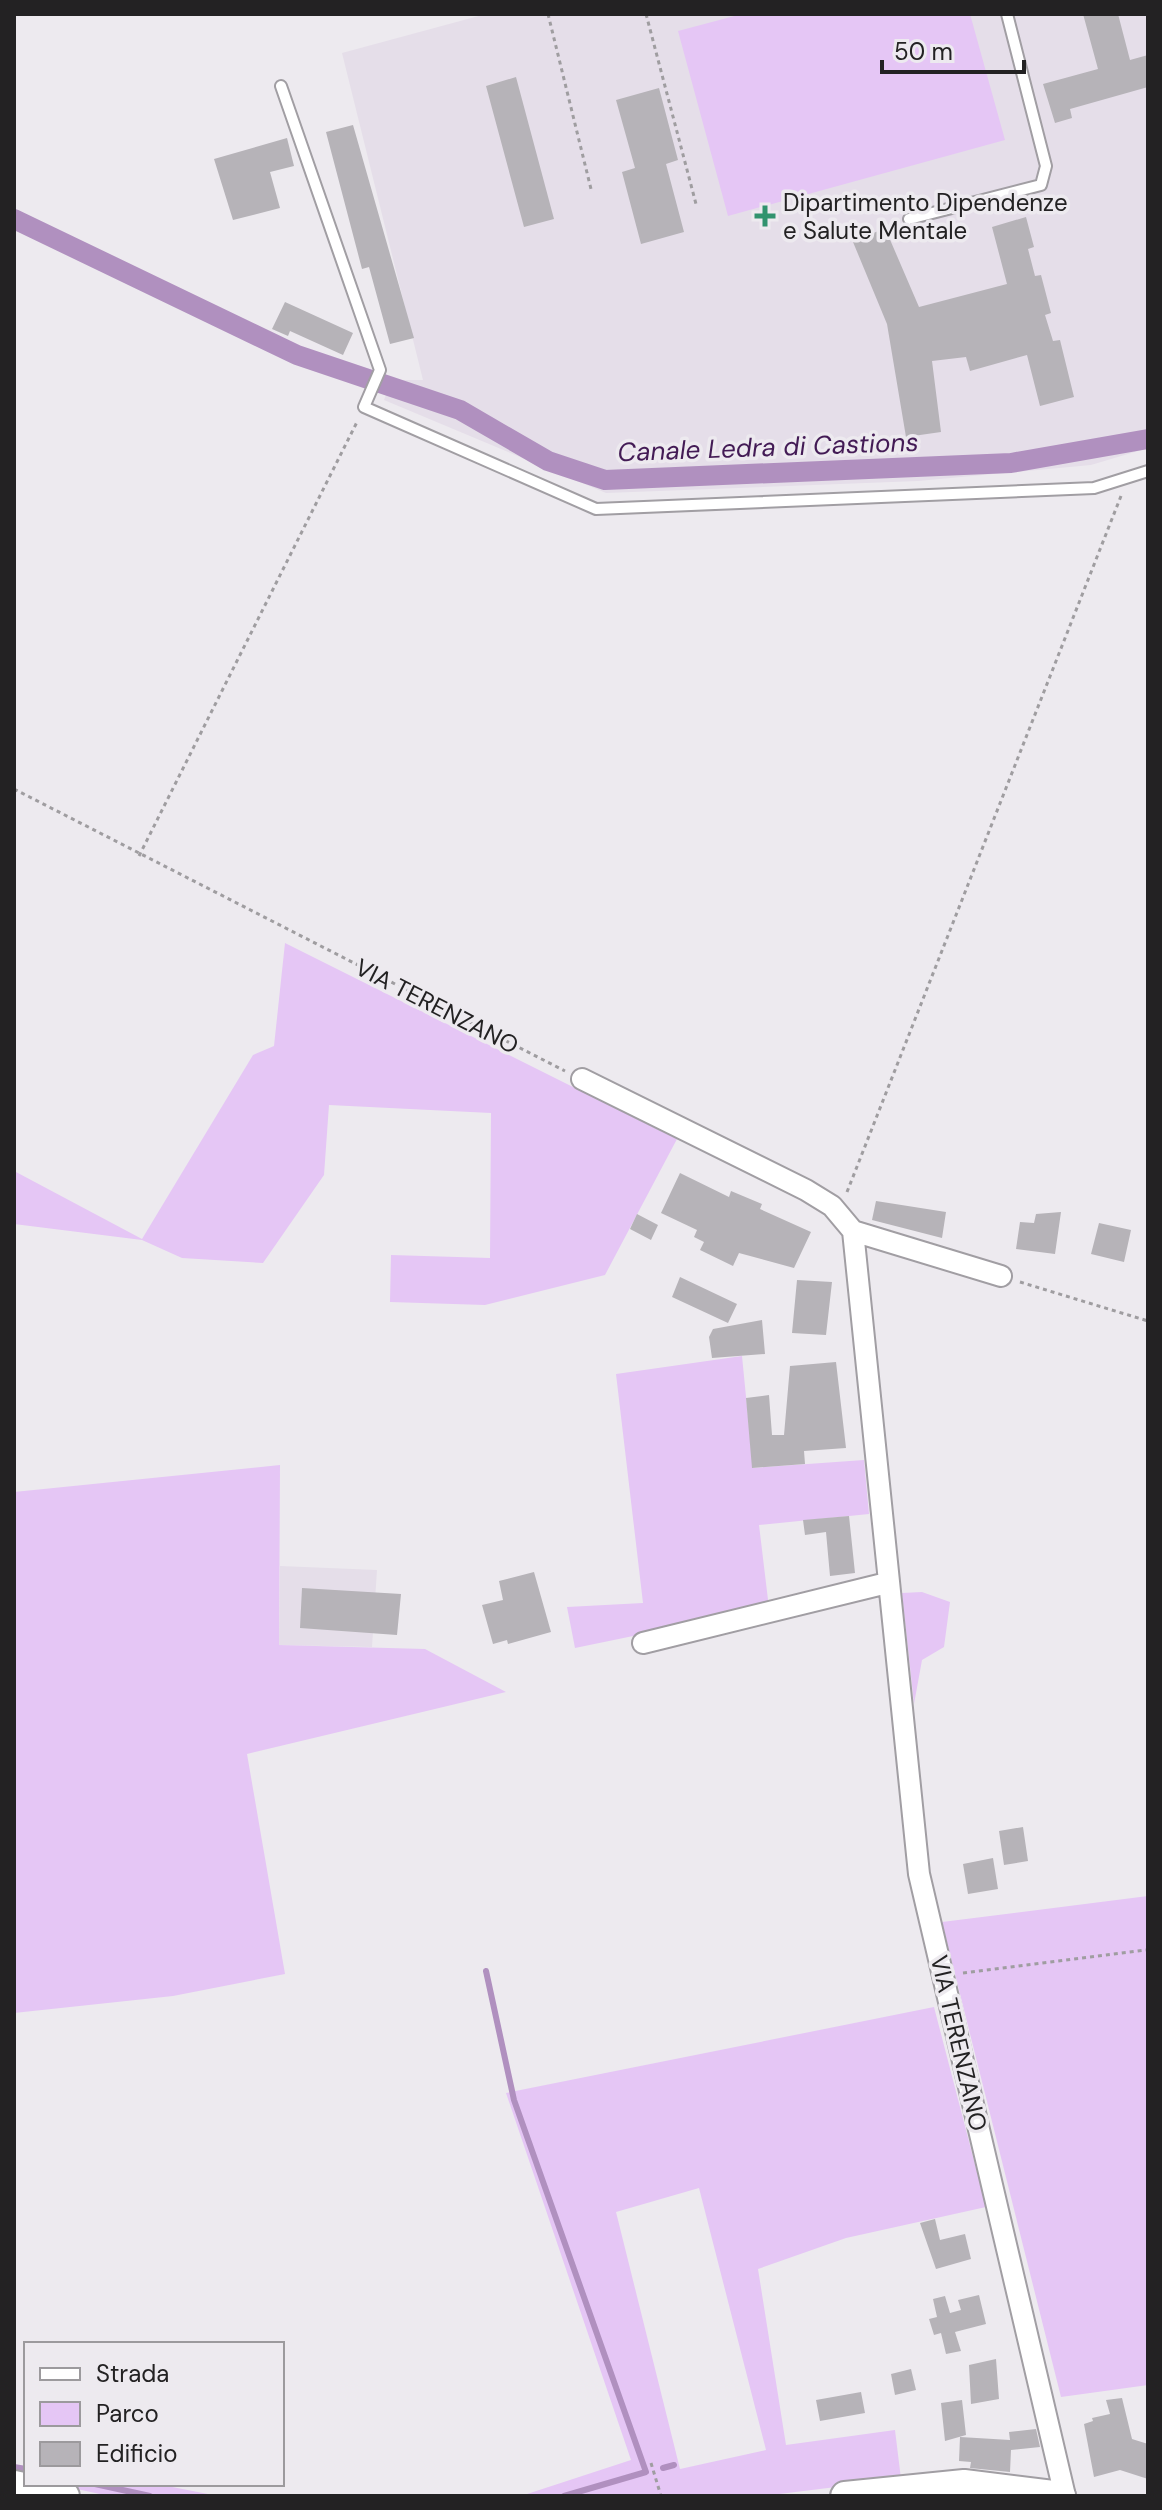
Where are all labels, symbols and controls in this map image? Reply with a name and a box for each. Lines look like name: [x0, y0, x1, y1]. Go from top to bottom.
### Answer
scale bar: [882, 24, 1024, 74]
text: 50 m: [894, 36, 953, 67]
place label: Dipartimento Dipendenze e Salute Mentale: [783, 187, 1068, 246]
marker: Dipartimento Dipendenze e Salute Mentale: [754, 205, 776, 227]
water label: Canale Ledra di Castions: [617, 425, 919, 469]
street label: VIA TERENZANO: [350, 951, 524, 1061]
street label: VIA TERENZANO: [924, 1952, 994, 2134]
legend: [24, 2342, 284, 2486]
text: Strada: [96, 2358, 169, 2389]
text: Parco: [96, 2398, 159, 2429]
text: Edificio: [96, 2438, 178, 2469]

